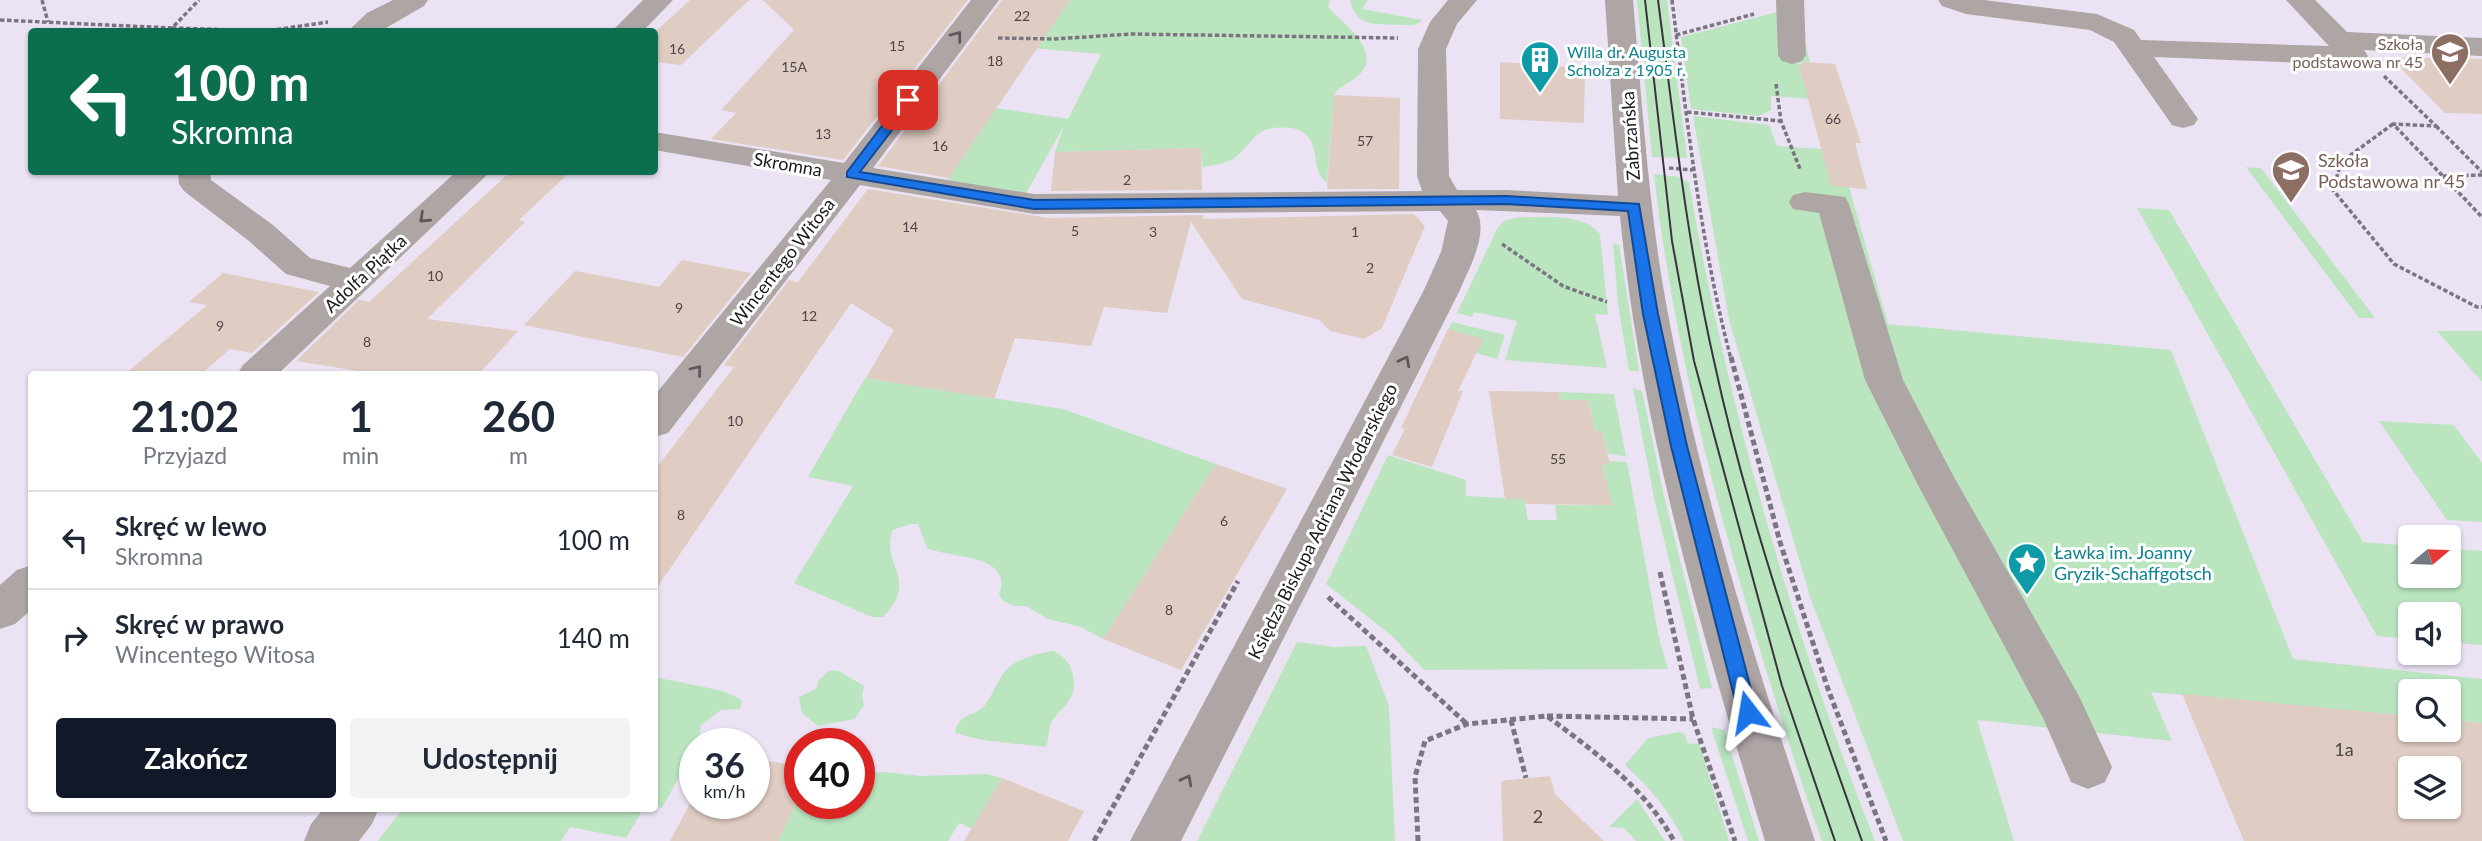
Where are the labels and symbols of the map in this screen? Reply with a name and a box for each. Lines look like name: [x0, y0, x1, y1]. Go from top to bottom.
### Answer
house number: 22: [1014, 7, 1030, 24]
one-way arrow: [949, 31, 962, 44]
school or university icon: Szkoła podstawowa nr 45: [2429, 31, 2471, 86]
place label: Szkoła podstawowa nr 45: [2292, 34, 2423, 71]
house number: 15: [889, 37, 905, 54]
building icon: Willa dr. Augusta Scholza z 1905 r.: [1519, 39, 1561, 94]
house number: 16: [669, 40, 685, 57]
place label: Willa dr. Augusta Scholza z 1905 r.: [1567, 42, 1686, 79]
house number: 18: [987, 52, 1003, 69]
house number: 15A: [781, 58, 807, 75]
pin: [878, 70, 938, 130]
street label: Zabrzańska: [1616, 91, 1644, 181]
house number: 66: [1825, 110, 1841, 127]
house number: 13: [815, 125, 831, 142]
house number: 57: [1357, 132, 1373, 149]
house number: 16: [932, 137, 948, 154]
street label: Skromna: [752, 147, 824, 181]
school or university icon: Szkoła Podstawowa nr 45: [2270, 149, 2312, 204]
place label: Szkoła Podstawowa nr 45: [2318, 149, 2465, 192]
house number: 2: [1123, 171, 1131, 188]
street label: Wincentego Witosa: [725, 193, 839, 331]
one-way arrow: [419, 210, 432, 222]
house number: 14: [902, 218, 918, 235]
house number: 5: [1071, 222, 1079, 239]
house number: 3: [1149, 223, 1157, 240]
house number: 1: [1351, 223, 1359, 240]
street label: Adolfa Piątka: [319, 229, 411, 317]
house number: 2: [1366, 259, 1374, 276]
house number: 10: [427, 267, 443, 284]
house number: 9: [675, 299, 683, 316]
house number: 12: [801, 307, 817, 324]
house number: 9: [216, 317, 224, 334]
house number: 8: [363, 333, 371, 350]
one-way arrow: [1396, 356, 1410, 368]
one-way arrow: [689, 365, 701, 378]
street label: Księdza Biskupa Adriana Włodarskiego: [1243, 380, 1401, 662]
house number: 10: [727, 412, 743, 429]
house number: 55: [1550, 450, 1566, 467]
house number: 8: [677, 506, 685, 523]
house number: 6: [1220, 512, 1228, 529]
north arrow: [2398, 525, 2460, 588]
place icon: Ławka im. Joanny Gryzik-Schaffgotsch: [2006, 541, 2048, 596]
place label: Ławka im. Joanny Gryzik-Schaffgotsch: [2054, 541, 2212, 584]
house number: 8: [1165, 601, 1173, 618]
position arrow: [1711, 675, 1785, 749]
speed limit sign: 40: [784, 728, 875, 819]
house number: 1a: [2334, 738, 2354, 760]
one-way arrow: [1179, 775, 1192, 788]
house number: 2: [1533, 805, 1543, 827]

